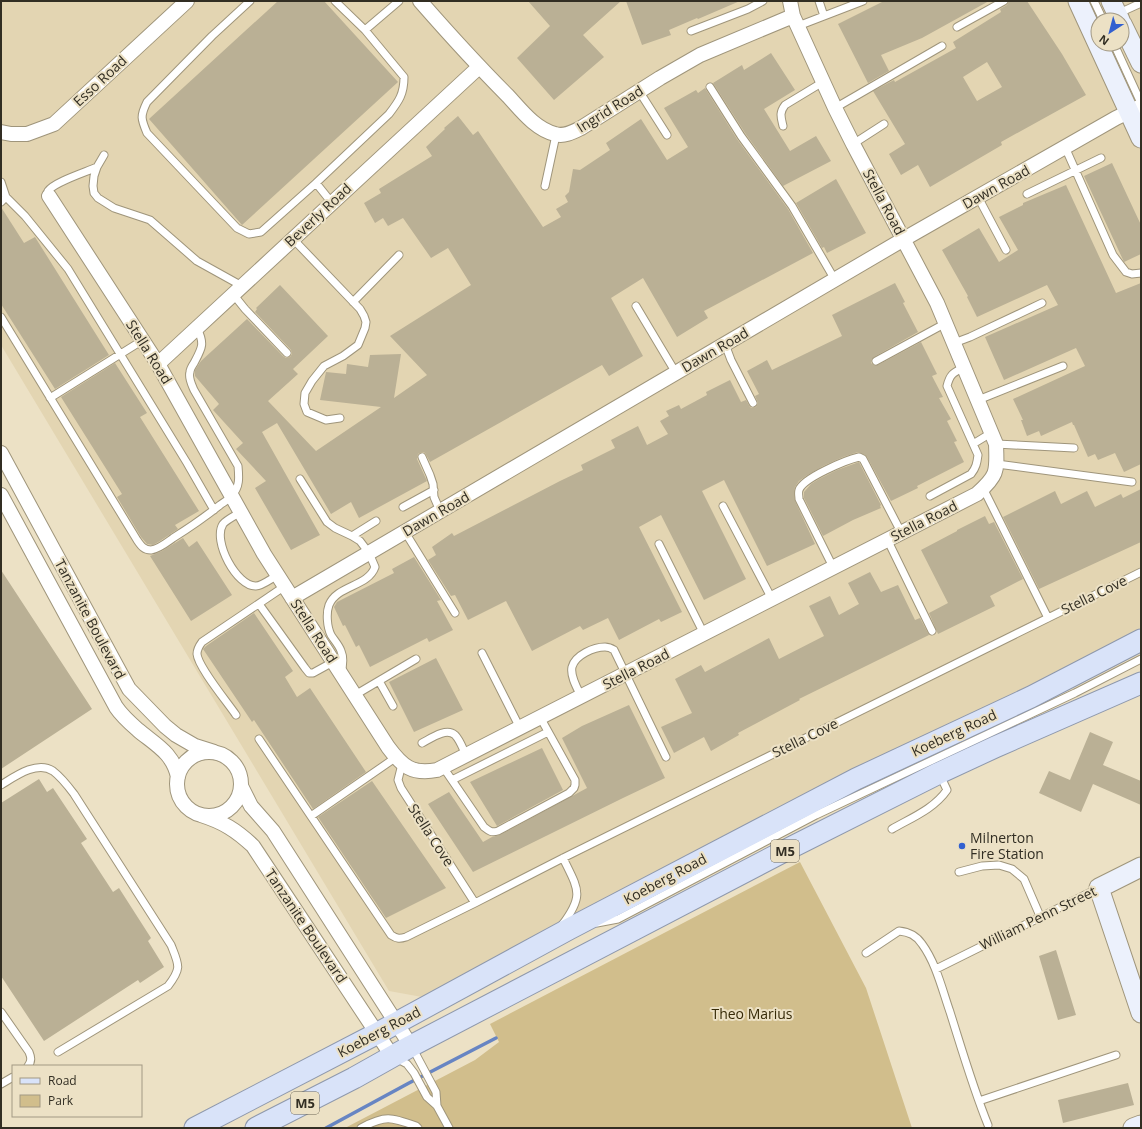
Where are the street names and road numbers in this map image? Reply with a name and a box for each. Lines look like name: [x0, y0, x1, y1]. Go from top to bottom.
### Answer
street label: Esso Road: [69, 51, 130, 110]
street label: Ingrid Road: [573, 81, 647, 136]
street label: Dawn Road: [959, 160, 1033, 213]
street label: Stella Road: [859, 165, 910, 238]
street label: Beverly Road: [280, 179, 355, 251]
street label: Stella Road: [122, 316, 177, 387]
street label: Dawn Road: [678, 323, 752, 376]
street label: Dawn Road: [399, 487, 473, 540]
street label: Stella Road: [887, 496, 960, 545]
street label: Tanzanite Boulevard: [51, 555, 130, 682]
street label: Stella Cove: [1058, 570, 1130, 619]
street label: Stella Road: [287, 595, 342, 666]
street label: Stella Road: [599, 644, 672, 693]
street label: Koeberg Road: [908, 705, 999, 761]
street label: Stella Cove: [769, 713, 841, 762]
street label: Stella Cove: [404, 800, 459, 870]
road number: M5: [771, 840, 799, 862]
street label: Koeberg Road: [620, 849, 710, 908]
street label: Tanzanite Boulevard: [261, 865, 352, 986]
street label: William Penn Street: [976, 881, 1099, 954]
street label: Koeberg Road: [334, 1002, 424, 1061]
road number: M5: [291, 1092, 319, 1114]

